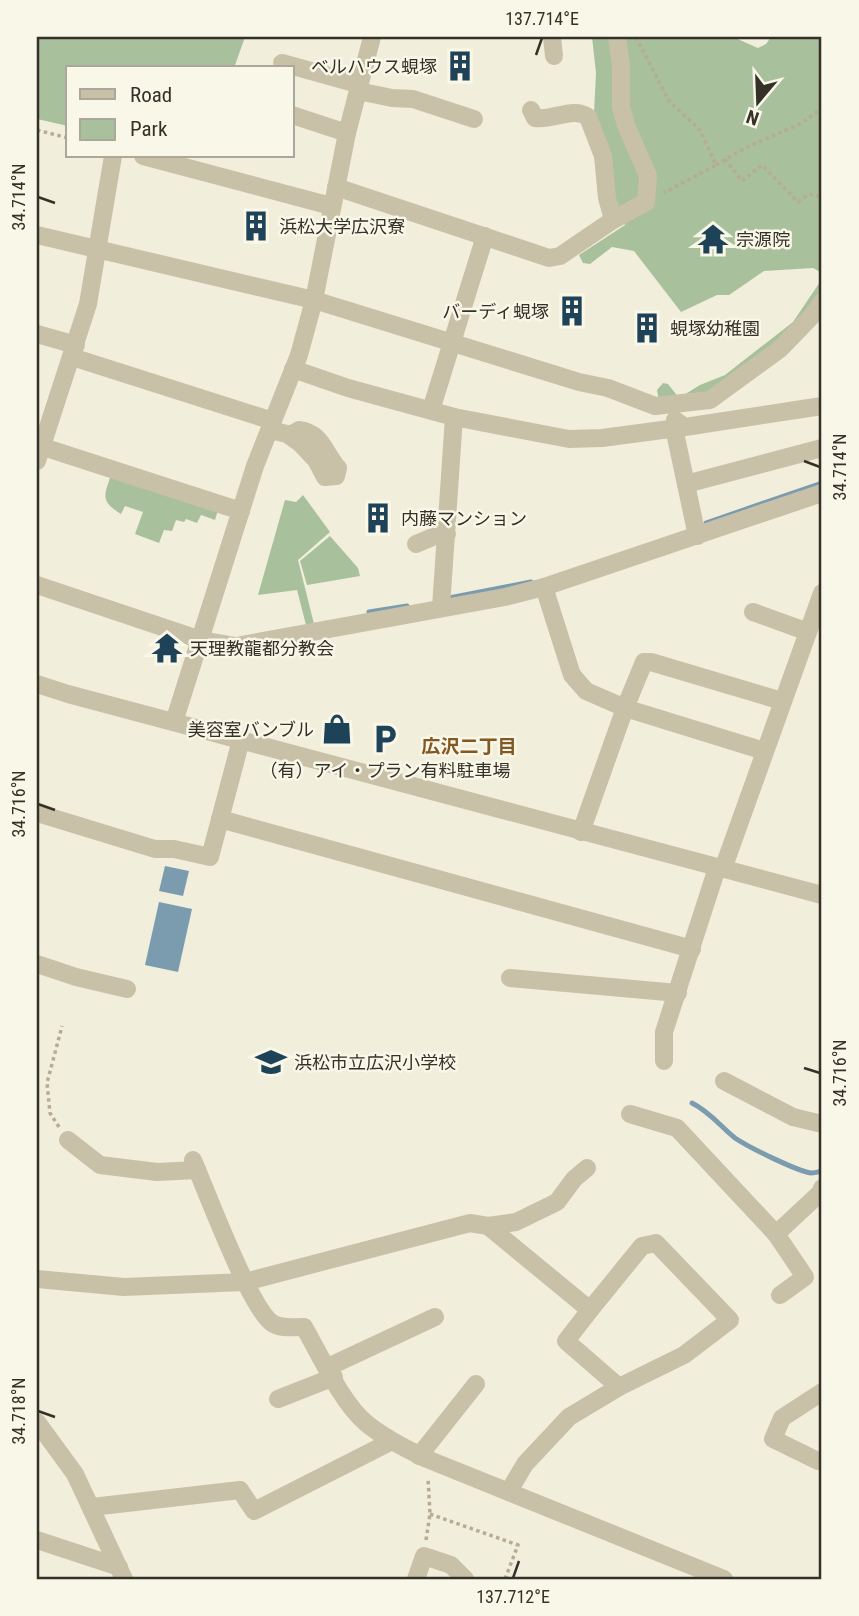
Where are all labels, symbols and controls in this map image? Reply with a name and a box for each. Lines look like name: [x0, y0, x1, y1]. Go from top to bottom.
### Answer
text: 137.714°E: [505, 8, 579, 29]
building icon: ベルハウス蜆塚: [443, 49, 477, 83]
place label: ベルハウス蜆塚: [311, 56, 437, 77]
legend: [66, 66, 294, 158]
north arrow: [722, 66, 792, 136]
text: Road: [130, 83, 172, 107]
text: N: [743, 105, 762, 130]
text: Park: [130, 117, 168, 141]
text: 34.714°N: [8, 163, 29, 231]
building icon: 浜松大学広沢寮: [239, 209, 273, 243]
place label: 浜松大学広沢寮: [279, 216, 405, 237]
temple icon: 宗源院: [696, 222, 730, 256]
place label: 宗源院: [736, 229, 790, 250]
building icon: バーディ蜆塚: [555, 294, 589, 328]
place label: バーディ蜆塚: [442, 301, 549, 322]
building icon: 蜆塚幼稚園: [630, 311, 664, 345]
place label: 蜆塚幼稚園: [670, 318, 760, 339]
text: 34.714°N: [829, 433, 850, 501]
building icon: 内藤マンション: [361, 501, 395, 535]
place label: 内藤マンション: [401, 508, 527, 529]
temple icon: 天理教龍都分教会: [150, 631, 184, 665]
place label: 天理教龍都分教会: [190, 638, 334, 659]
shop icon: 美容室バンブル: [320, 712, 354, 746]
place label: 美容室バンブル: [188, 719, 314, 740]
parking icon: （有）アイ・プラン有料駐車場: [368, 722, 402, 756]
district label: 広沢二丁目: [421, 735, 517, 758]
place label: （有）アイ・プラン有料駐車場: [259, 760, 511, 781]
text: 34.716°N: [8, 770, 29, 838]
text: 34.716°N: [829, 1039, 850, 1107]
school or university icon: 浜松市立広沢小学校: [254, 1045, 288, 1079]
place label: 浜松市立広沢小学校: [294, 1052, 456, 1073]
text: 34.718°N: [8, 1377, 29, 1445]
text: 137.712°E: [476, 1586, 550, 1607]

